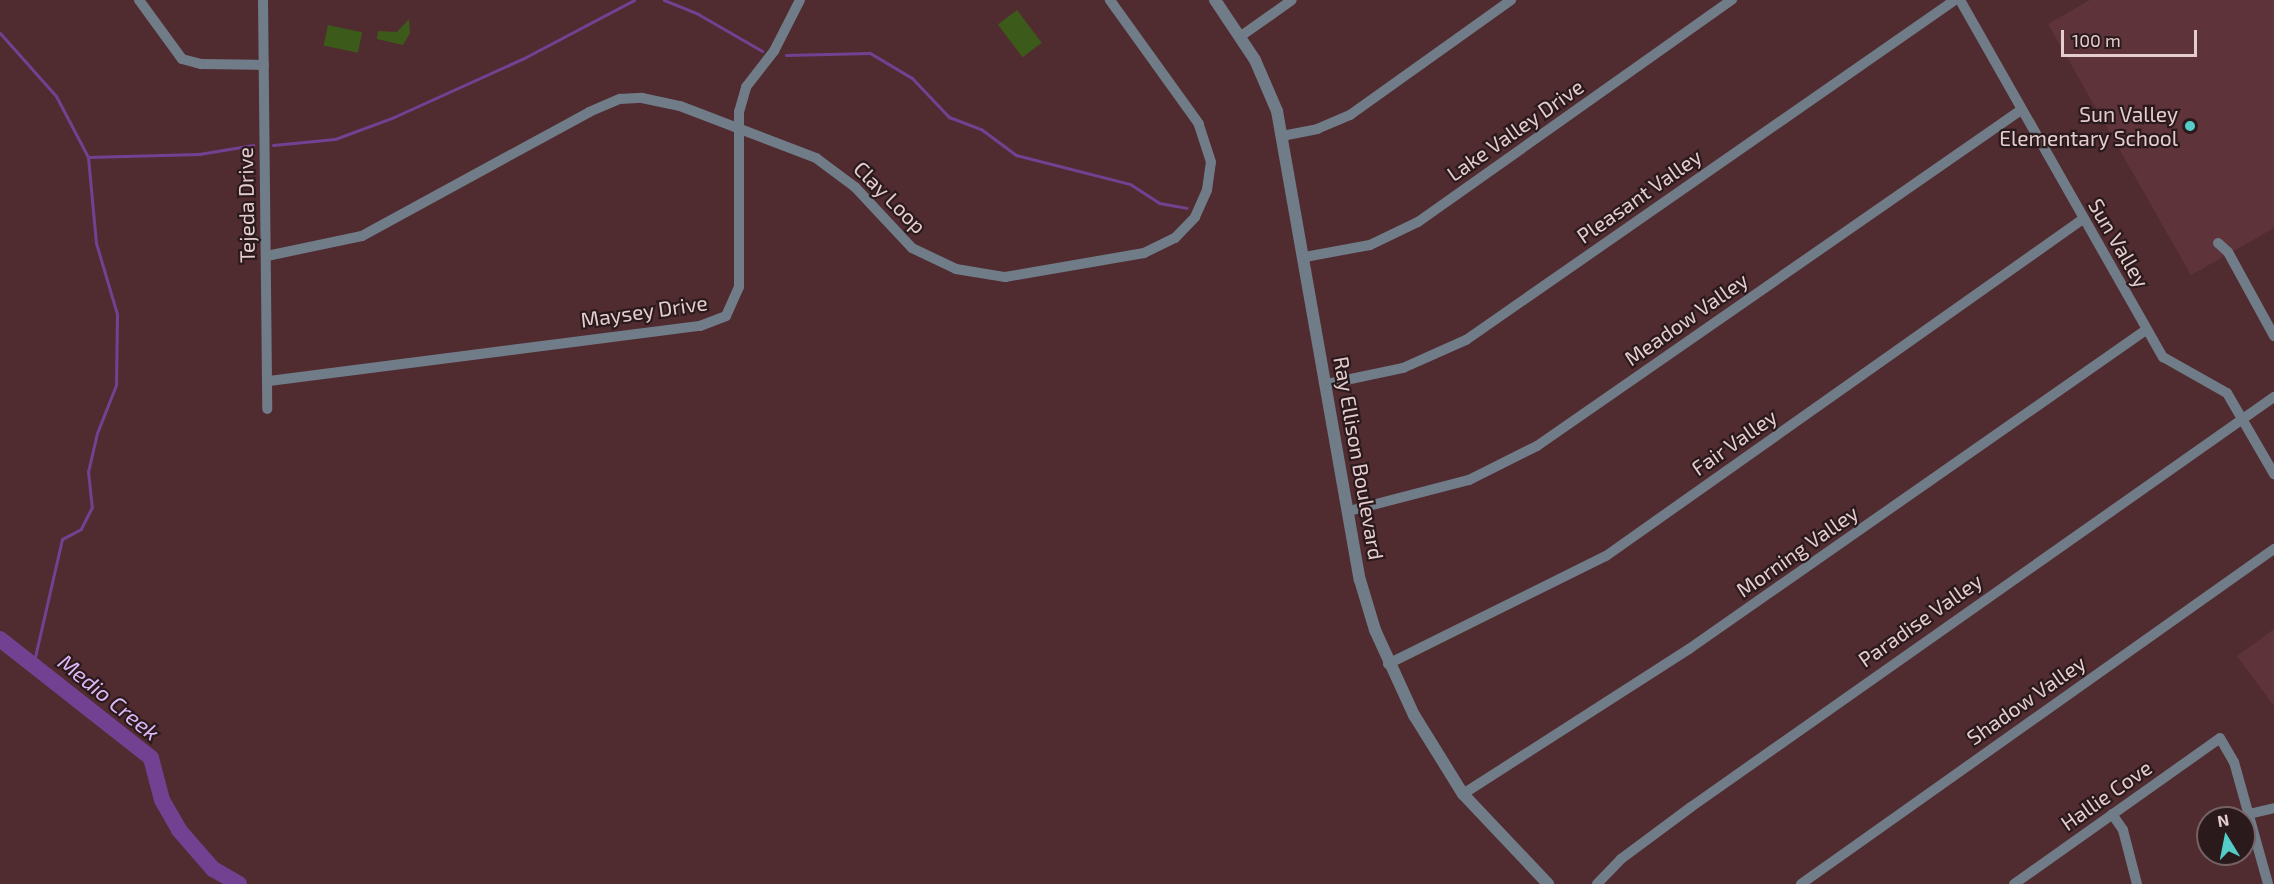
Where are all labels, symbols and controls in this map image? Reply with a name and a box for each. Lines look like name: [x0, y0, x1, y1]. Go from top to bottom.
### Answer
scale bar: [2064, 18, 2200, 56]
text: 100 m: [2072, 29, 2121, 51]
street label: Lake Valley Drive: [1442, 73, 1588, 187]
place label: Sun Valley Elementary School: [1999, 101, 2178, 151]
marker: Sun Valley Elementary School: [2183, 119, 2197, 133]
street label: Pleasant Valley: [1572, 144, 1706, 248]
street label: Tejeda Drive: [232, 147, 260, 263]
street label: Clay Loop: [848, 155, 932, 239]
street label: Sun Valley: [2083, 194, 2155, 292]
street label: Meadow Valley: [1619, 267, 1753, 371]
street label: Maysey Drive: [579, 290, 709, 332]
street label: Ray Ellison Boulevard: [1329, 354, 1389, 562]
street label: Fair Valley: [1686, 403, 1782, 481]
street label: Morning Valley: [1731, 500, 1863, 602]
street label: Paradise Valley: [1853, 568, 1987, 672]
water label: Medio Creek: [53, 648, 165, 746]
street label: Shadow Valley: [1961, 650, 2091, 750]
street label: Hallie Cove: [2056, 754, 2156, 836]
north arrow: [2196, 806, 2256, 866]
text: N: [2216, 809, 2230, 830]

